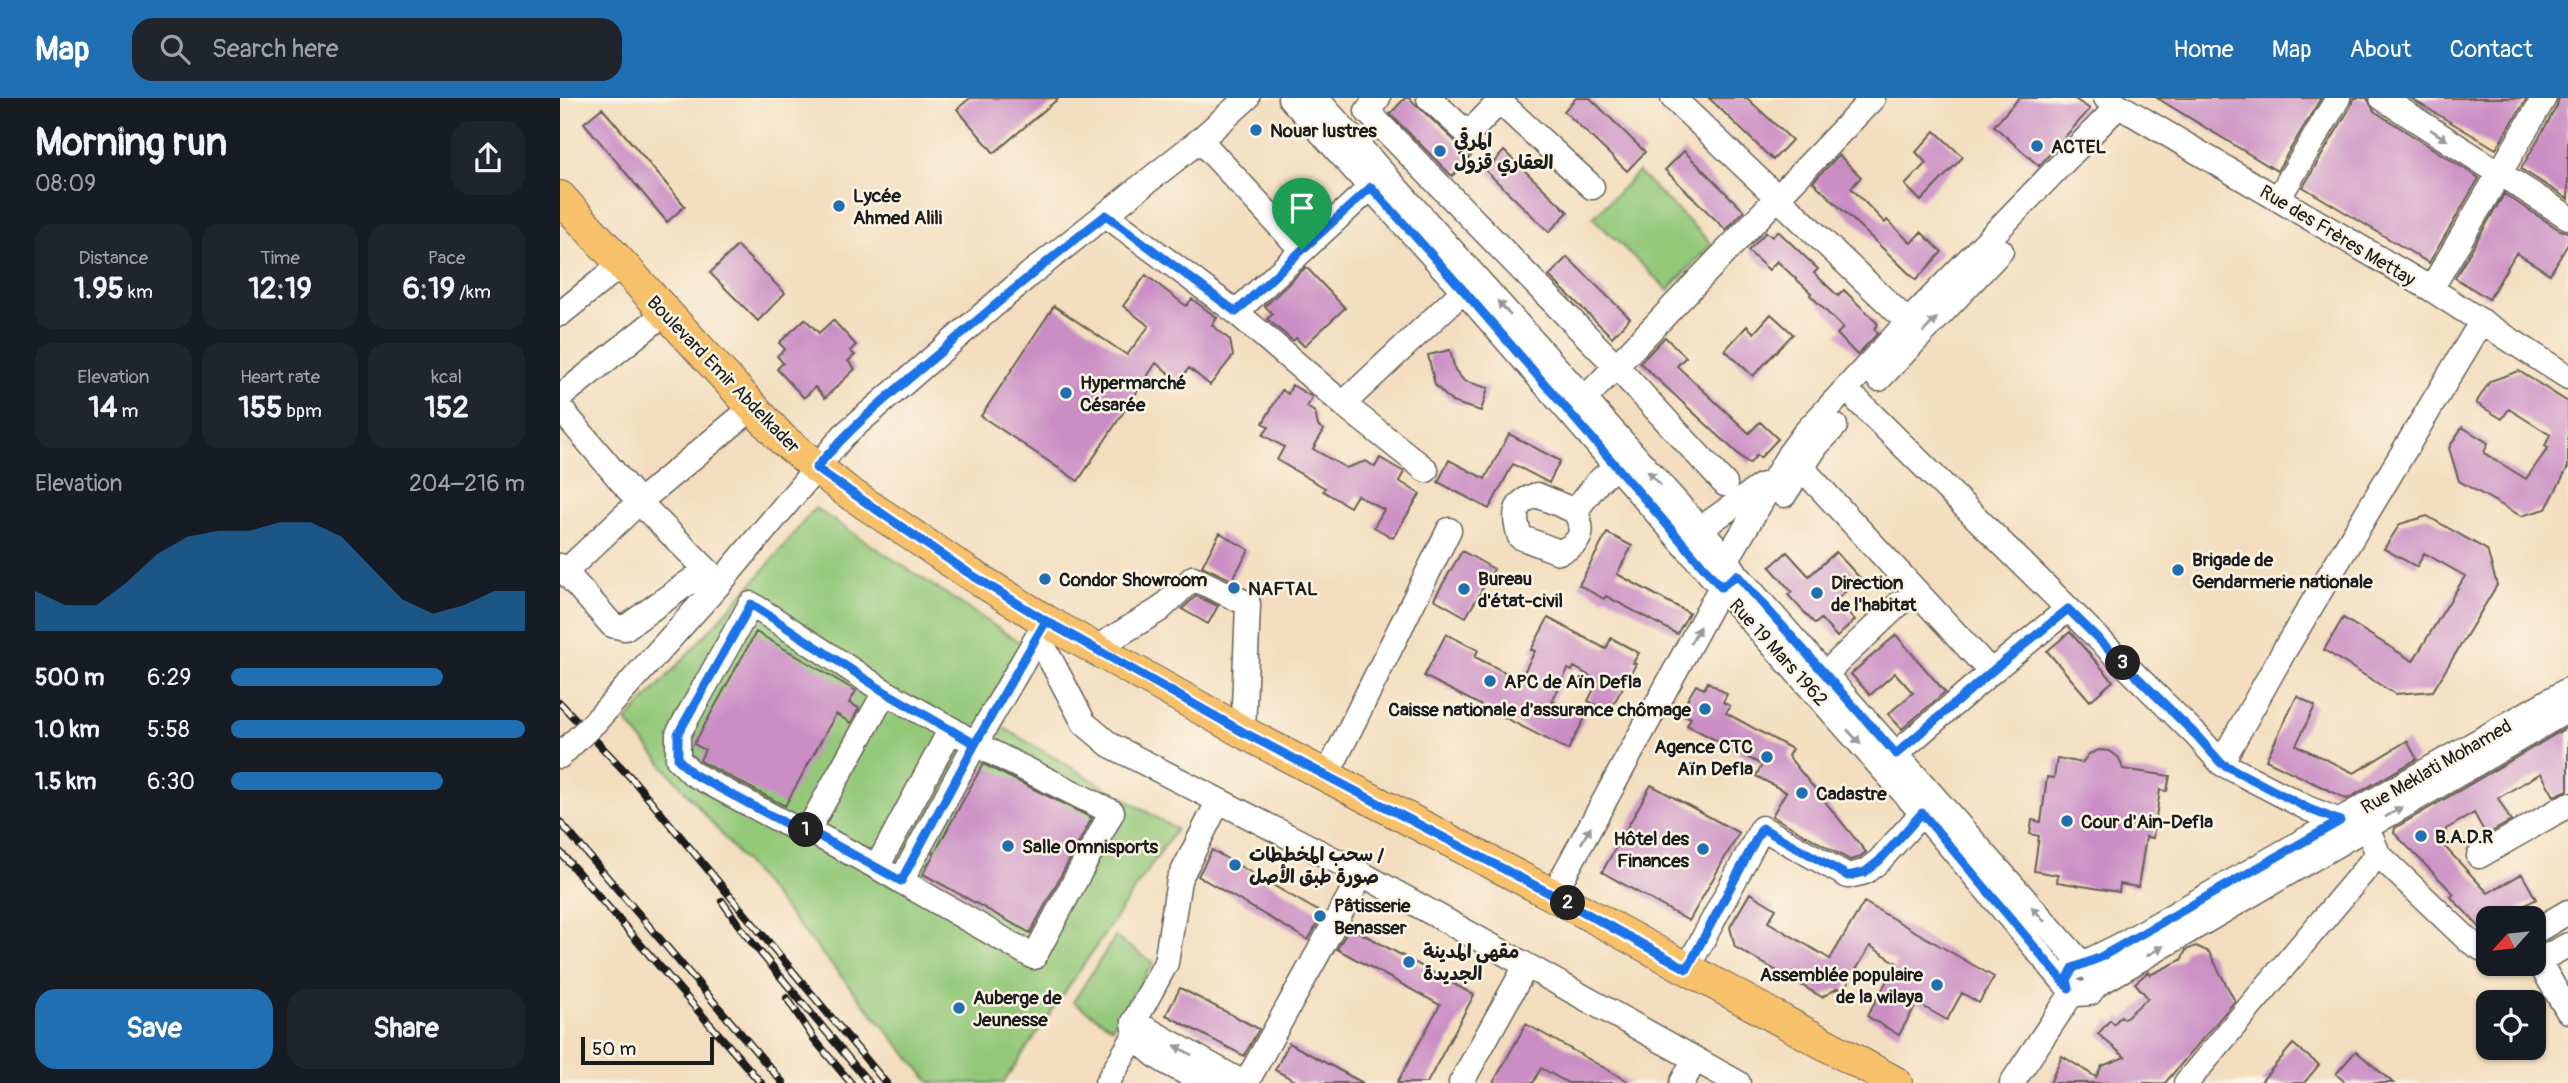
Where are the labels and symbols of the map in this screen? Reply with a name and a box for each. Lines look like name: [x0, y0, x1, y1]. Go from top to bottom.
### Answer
place label: Nouar lustres: [1270, 119, 1377, 143]
marker: Nouar lustres: [1248, 122, 1264, 138]
place label: المرقي العقاري قزول: [1454, 127, 1554, 177]
one-way arrow: [2430, 128, 2449, 141]
place label: ACTEL: [2051, 135, 2106, 159]
marker: ACTEL: [2029, 138, 2045, 154]
marker: المرقي العقاري قزول: [1432, 143, 1448, 159]
pin: [1272, 178, 1332, 250]
street label: Rue des Frères Mettay: [2255, 180, 2420, 292]
place label: Lycée Ahmed Alili: [853, 184, 943, 230]
marker: Lycée Ahmed Alili: [831, 198, 847, 214]
street label: Boulevard Emir Abdelkader: [642, 291, 805, 459]
one-way arrow: [1496, 299, 1512, 317]
one-way arrow: [1922, 317, 1938, 334]
place label: Hypermarché Césarée: [1080, 371, 1186, 417]
marker: Hypermarché Césarée: [1058, 385, 1074, 401]
one-way arrow: [1647, 470, 1662, 487]
place label: Brigade de Gendarmerie nationale: [2192, 548, 2373, 594]
marker: Brigade de Gendarmerie nationale: [2170, 562, 2186, 578]
place label: Bureau d'état-civil: [1478, 567, 1563, 613]
place label: Condor Showroom: [1059, 568, 1208, 592]
marker: Condor Showroom: [1037, 571, 1053, 587]
place label: Direction de l'habitat: [1831, 571, 1918, 617]
place label: NAFTAL: [1248, 577, 1318, 601]
marker: NAFTAL: [1226, 580, 1242, 596]
marker: Bureau d'état-civil: [1456, 581, 1472, 597]
marker: Direction de l'habitat: [1809, 585, 1825, 601]
street label: Rue 19 Mars 1962: [1724, 594, 1833, 711]
one-way arrow: [1689, 626, 1701, 645]
pin: 3: [2106, 646, 2140, 680]
place label: APC de Aïn Defla: [1504, 670, 1641, 694]
marker: APC de Aïn Defla: [1482, 673, 1498, 689]
place label: Caisse nationale d'assurance chômage: [1388, 698, 1692, 722]
marker: Caisse nationale d'assurance chômage: [1697, 701, 1713, 717]
street label: Rue Meklati Mohamed: [2357, 714, 2516, 820]
one-way arrow: [1846, 728, 1862, 746]
place label: Agence CTC Aïn Defla: [1654, 735, 1753, 781]
marker: Agence CTC Aïn Defla: [1759, 749, 1775, 765]
place label: Cadastre: [1816, 782, 1887, 806]
marker: Cadastre: [1794, 785, 1810, 801]
one-way arrow: [2385, 806, 2404, 818]
place label: Cour d'Ain-Defla: [2081, 810, 2213, 834]
pin: 1: [789, 812, 824, 848]
marker: Cour d'Ain-Defla: [2059, 813, 2075, 829]
one-way arrow: [1580, 825, 1592, 845]
place label: B.A.D.R: [2435, 825, 2493, 849]
place label: Hôtel des Finances: [1614, 827, 1690, 873]
marker: B.A.D.R: [2413, 828, 2429, 844]
place label: Salle Omnisports: [1022, 835, 1159, 859]
marker: Salle Omnisports: [1000, 838, 1016, 854]
marker: Hôtel des Finances: [1695, 841, 1711, 857]
place label: سحب المخططات / صورة طبق الأصل: [1249, 843, 1384, 889]
marker: سحب المخططات / صورة طبق الأصل: [1227, 857, 1243, 873]
pin: 2: [1550, 886, 1586, 920]
place label: Pâtisserie Benasser: [1334, 894, 1411, 940]
one-way arrow: [2030, 905, 2046, 923]
north arrow: [2476, 906, 2546, 976]
marker: Pâtisserie Benasser: [1312, 908, 1328, 924]
place label: مقهى المدينة الجديدة: [1423, 940, 1519, 986]
one-way arrow: [2146, 944, 2165, 957]
marker: مقهى المدينة الجديدة: [1401, 954, 1417, 970]
place label: Assemblée populaire de la wilaya: [1760, 963, 1924, 1009]
marker: Assemblée populaire de la wilaya: [1929, 977, 1945, 993]
place label: Auberge de Jeunesse: [973, 986, 1062, 1032]
marker: Auberge de Jeunesse: [951, 1000, 967, 1016]
scale bar: [581, 1034, 714, 1066]
one-way arrow: [1173, 1044, 1193, 1056]

